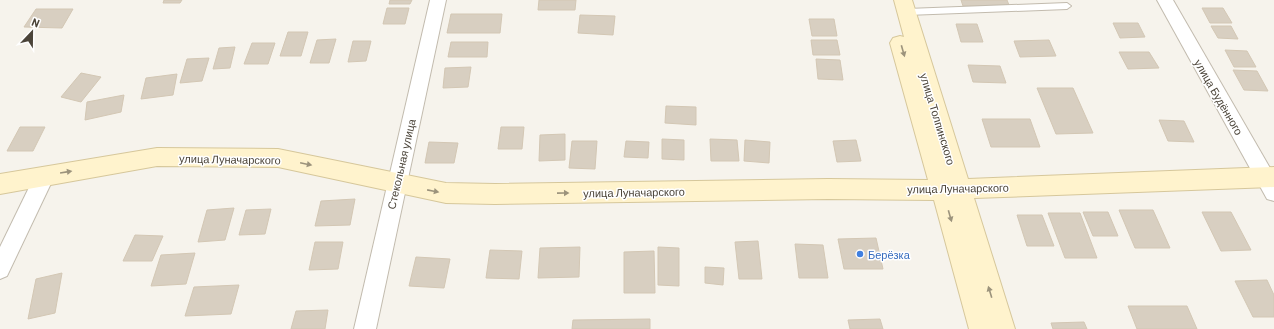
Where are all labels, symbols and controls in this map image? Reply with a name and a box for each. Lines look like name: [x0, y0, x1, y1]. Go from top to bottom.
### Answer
north arrow: [12, 12, 52, 52]
text: N: [30, 15, 42, 30]
one-way arrow: [900, 45, 906, 57]
street label: улица Будённого: [1192, 57, 1246, 137]
street label: улица Толпинского: [918, 72, 958, 166]
street label: Стекольная улица: [384, 117, 418, 211]
street label: улица Луначарского: [179, 152, 281, 166]
one-way arrow: [300, 162, 312, 168]
one-way arrow: [60, 169, 72, 175]
street label: улица Луначарского: [907, 181, 1009, 195]
street label: улица Луначарского: [583, 185, 685, 199]
one-way arrow: [427, 188, 439, 194]
one-way arrow: [557, 190, 570, 196]
one-way arrow: [947, 211, 953, 223]
place label: Берёзка: [868, 248, 911, 261]
marker: Берёзка: [855, 249, 865, 259]
one-way arrow: [987, 285, 993, 297]

